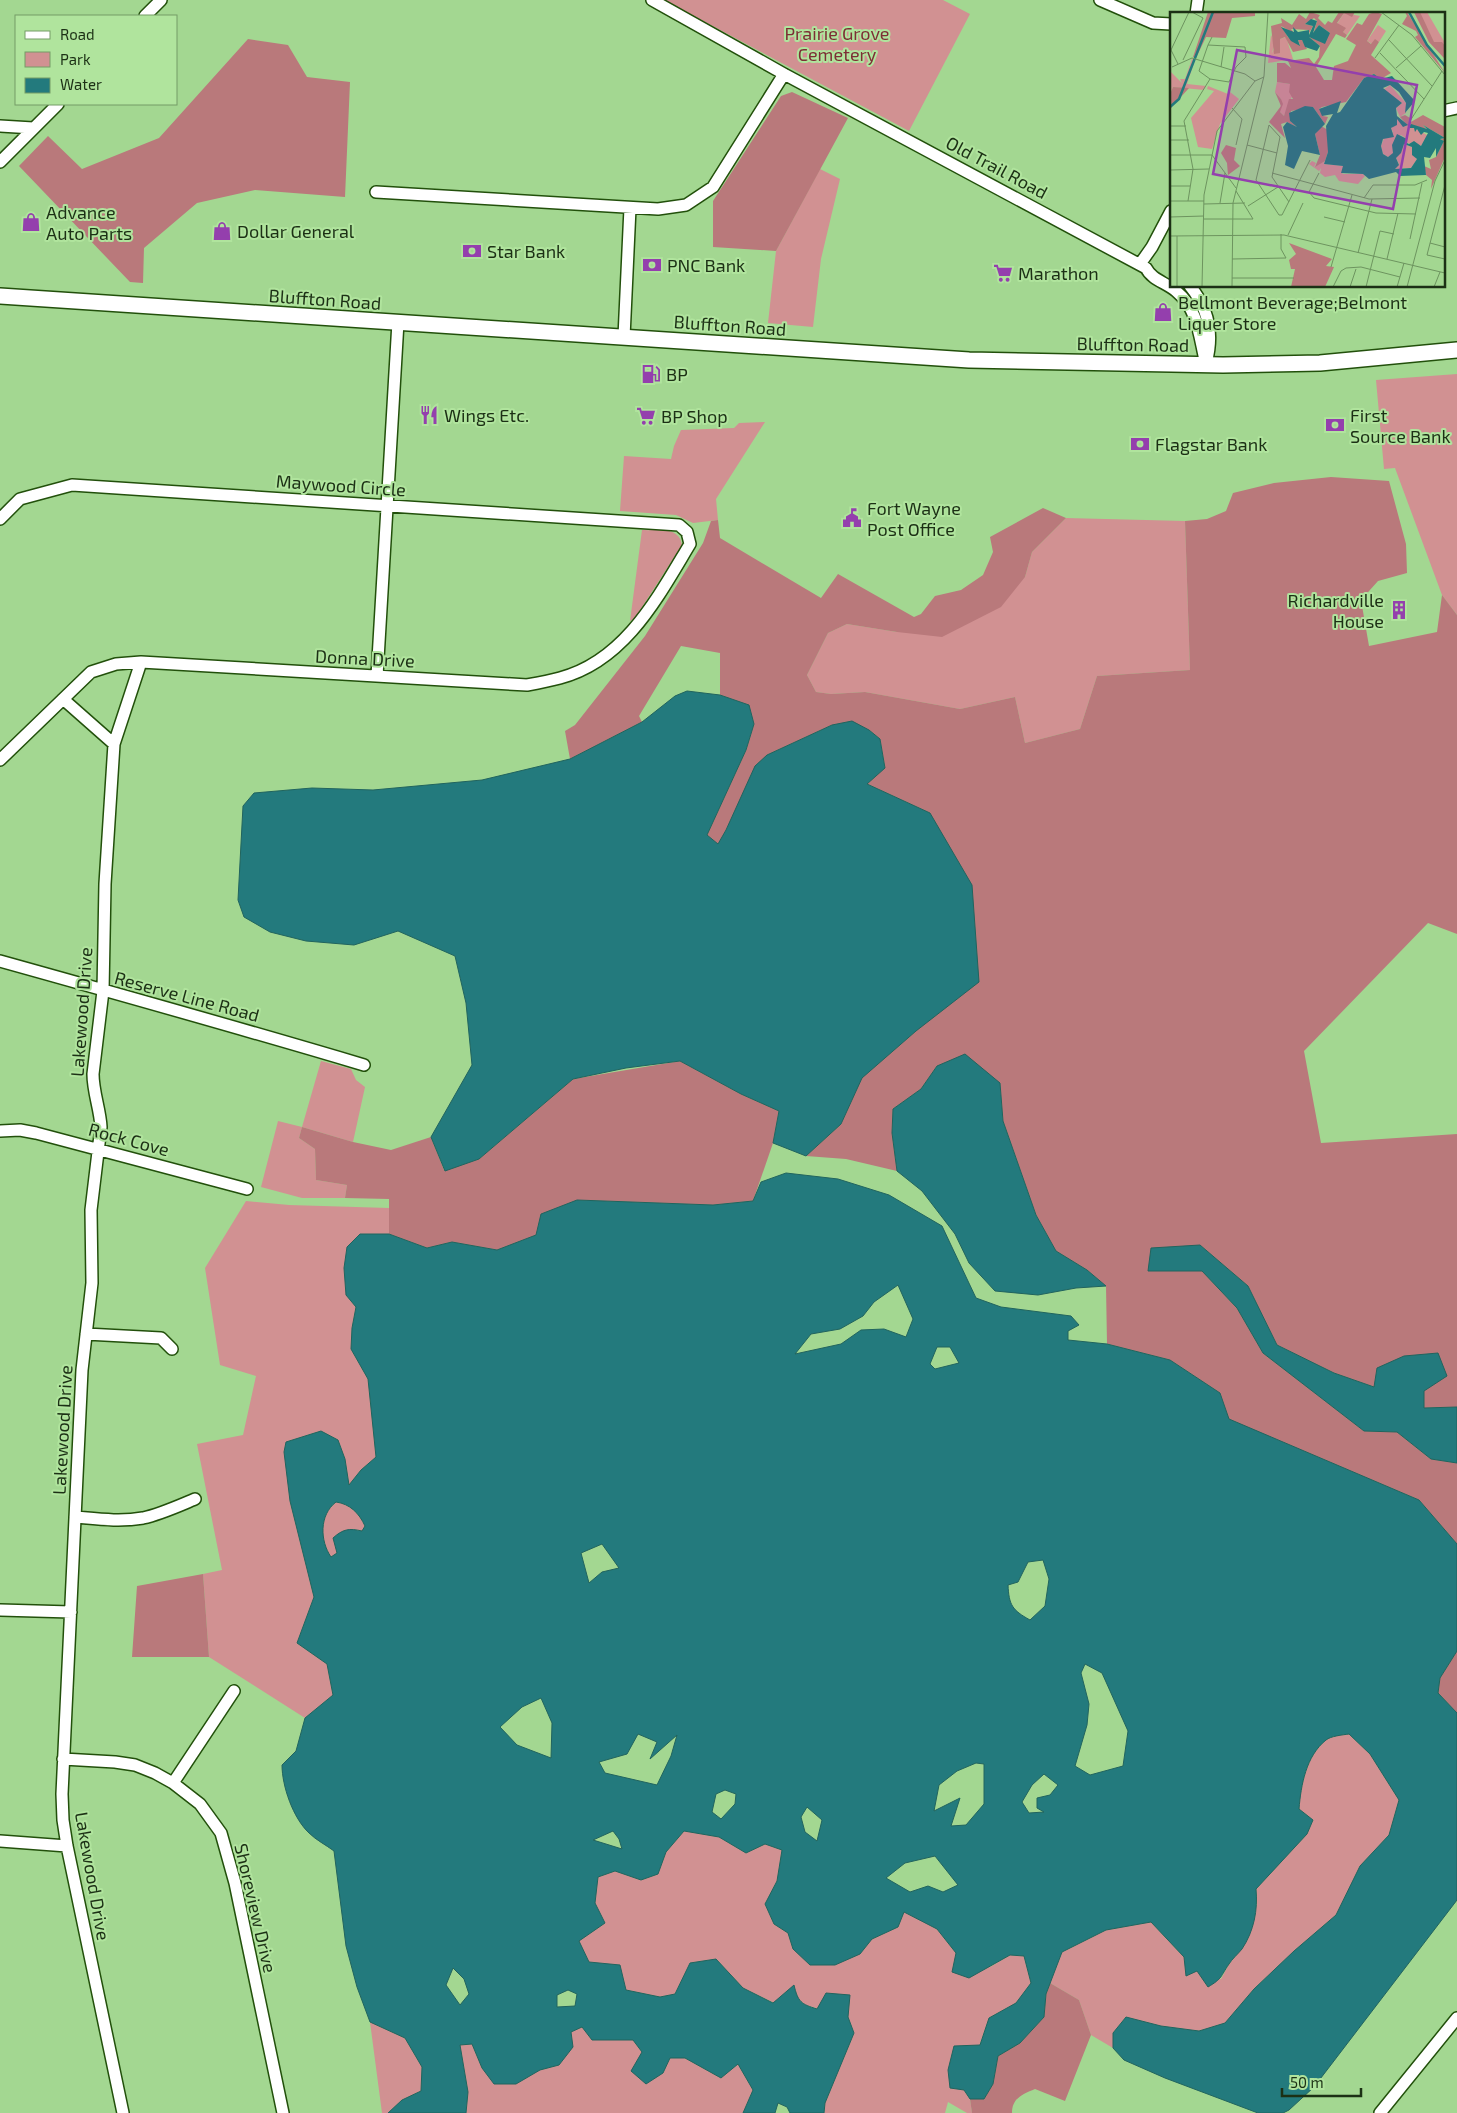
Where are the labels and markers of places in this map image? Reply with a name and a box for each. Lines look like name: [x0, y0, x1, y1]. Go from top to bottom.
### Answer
place label: Advance Auto Parts: [46, 201, 132, 244]
shop icon: Advance Auto Parts: [20, 211, 42, 233]
shop icon: Dollar General: [211, 220, 233, 242]
place label: Dollar General: [237, 220, 355, 242]
bank icon: Star Bank: [461, 240, 483, 262]
place label: Star Bank: [487, 240, 565, 262]
bank icon: PNC Bank: [641, 254, 663, 276]
place label: PNC Bank: [667, 254, 745, 276]
supermarket icon: Marathon: [992, 262, 1014, 284]
place label: Marathon: [1018, 262, 1099, 284]
place label: Bellmont Beverage;Belmont Liquer Store: [1178, 291, 1407, 334]
shop icon: Bellmont Beverage;Belmont Liquer Store: [1152, 301, 1174, 323]
fuel station icon: BP: [640, 363, 662, 385]
place label: BP: [666, 363, 688, 385]
restaurant icon: Wings Etc.: [418, 404, 440, 426]
place label: Wings Etc.: [444, 404, 529, 426]
place label: First Source Bank: [1350, 404, 1451, 447]
supermarket icon: BP Shop: [635, 405, 657, 427]
place label: BP Shop: [661, 405, 728, 427]
bank icon: First Source Bank: [1324, 414, 1346, 436]
bank icon: Flagstar Bank: [1129, 433, 1151, 455]
place label: Flagstar Bank: [1155, 433, 1267, 455]
place label: Fort Wayne Post Office: [867, 497, 961, 540]
public building icon: Fort Wayne Post Office: [841, 507, 863, 529]
place label: Richardville House: [1288, 589, 1384, 632]
building icon: Richardville House: [1388, 599, 1410, 621]

